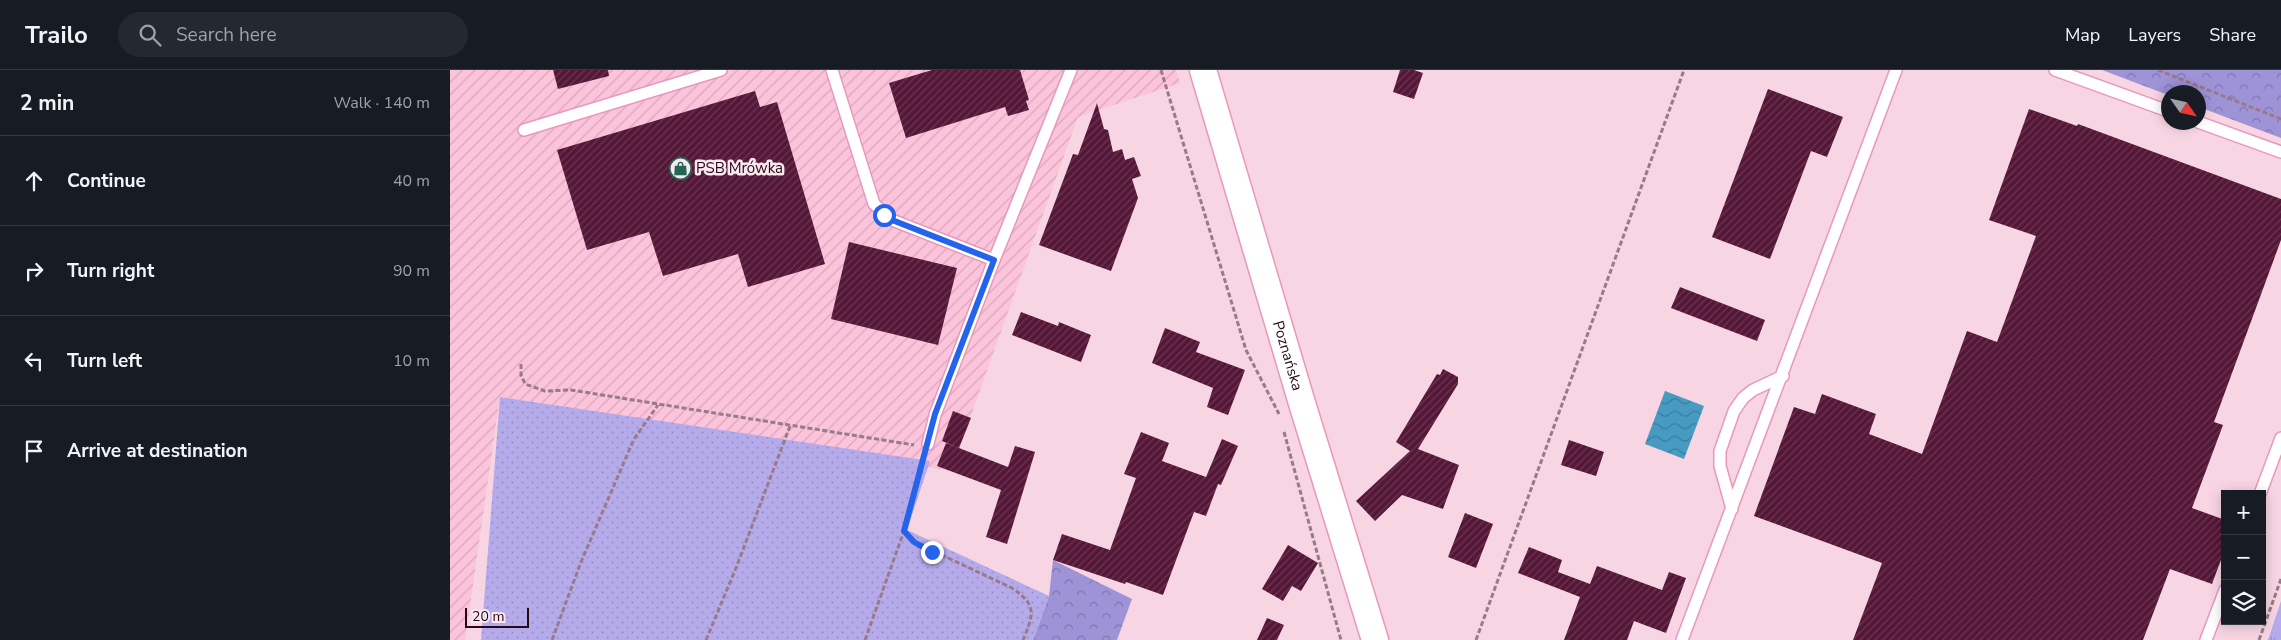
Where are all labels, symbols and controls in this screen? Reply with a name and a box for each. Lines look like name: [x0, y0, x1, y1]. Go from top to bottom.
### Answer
search box: [118, 12, 468, 57]
text: Trailo: [25, 19, 88, 51]
icon: search: [136, 21, 164, 49]
text: Search here: [176, 22, 277, 48]
text: Map: [2065, 23, 2100, 47]
text: Layers: [2128, 23, 2181, 47]
text: Share: [2209, 23, 2256, 47]
north arrow: [2161, 85, 2206, 130]
text: 2 min: [20, 89, 74, 117]
text: Walk · 140 m: [334, 92, 430, 114]
shop icon: PSB Mrówka: [668, 156, 692, 180]
place label: PSB Mrówka: [696, 158, 783, 178]
icon: ahead: [20, 167, 48, 195]
text: Continue: [67, 168, 146, 194]
text: 40 m: [393, 170, 430, 192]
route start: [873, 204, 896, 227]
icon: right: [20, 257, 48, 285]
text: Turn right: [67, 258, 154, 284]
text: 90 m: [393, 260, 430, 282]
street label: Poznańska: [1268, 318, 1308, 393]
icon: left: [20, 347, 48, 375]
text: Turn left: [67, 348, 142, 374]
text: 10 m: [393, 350, 430, 372]
icon: arrive: [20, 437, 48, 465]
text: Arrive at destination: [67, 438, 248, 464]
map controls: [2221, 490, 2266, 625]
button: +: [2221, 490, 2266, 535]
button: −: [2221, 535, 2266, 580]
route end: [921, 541, 944, 564]
button: layers: [2221, 580, 2266, 625]
scale bar: [465, 605, 529, 628]
text: 20 m: [472, 607, 504, 626]

